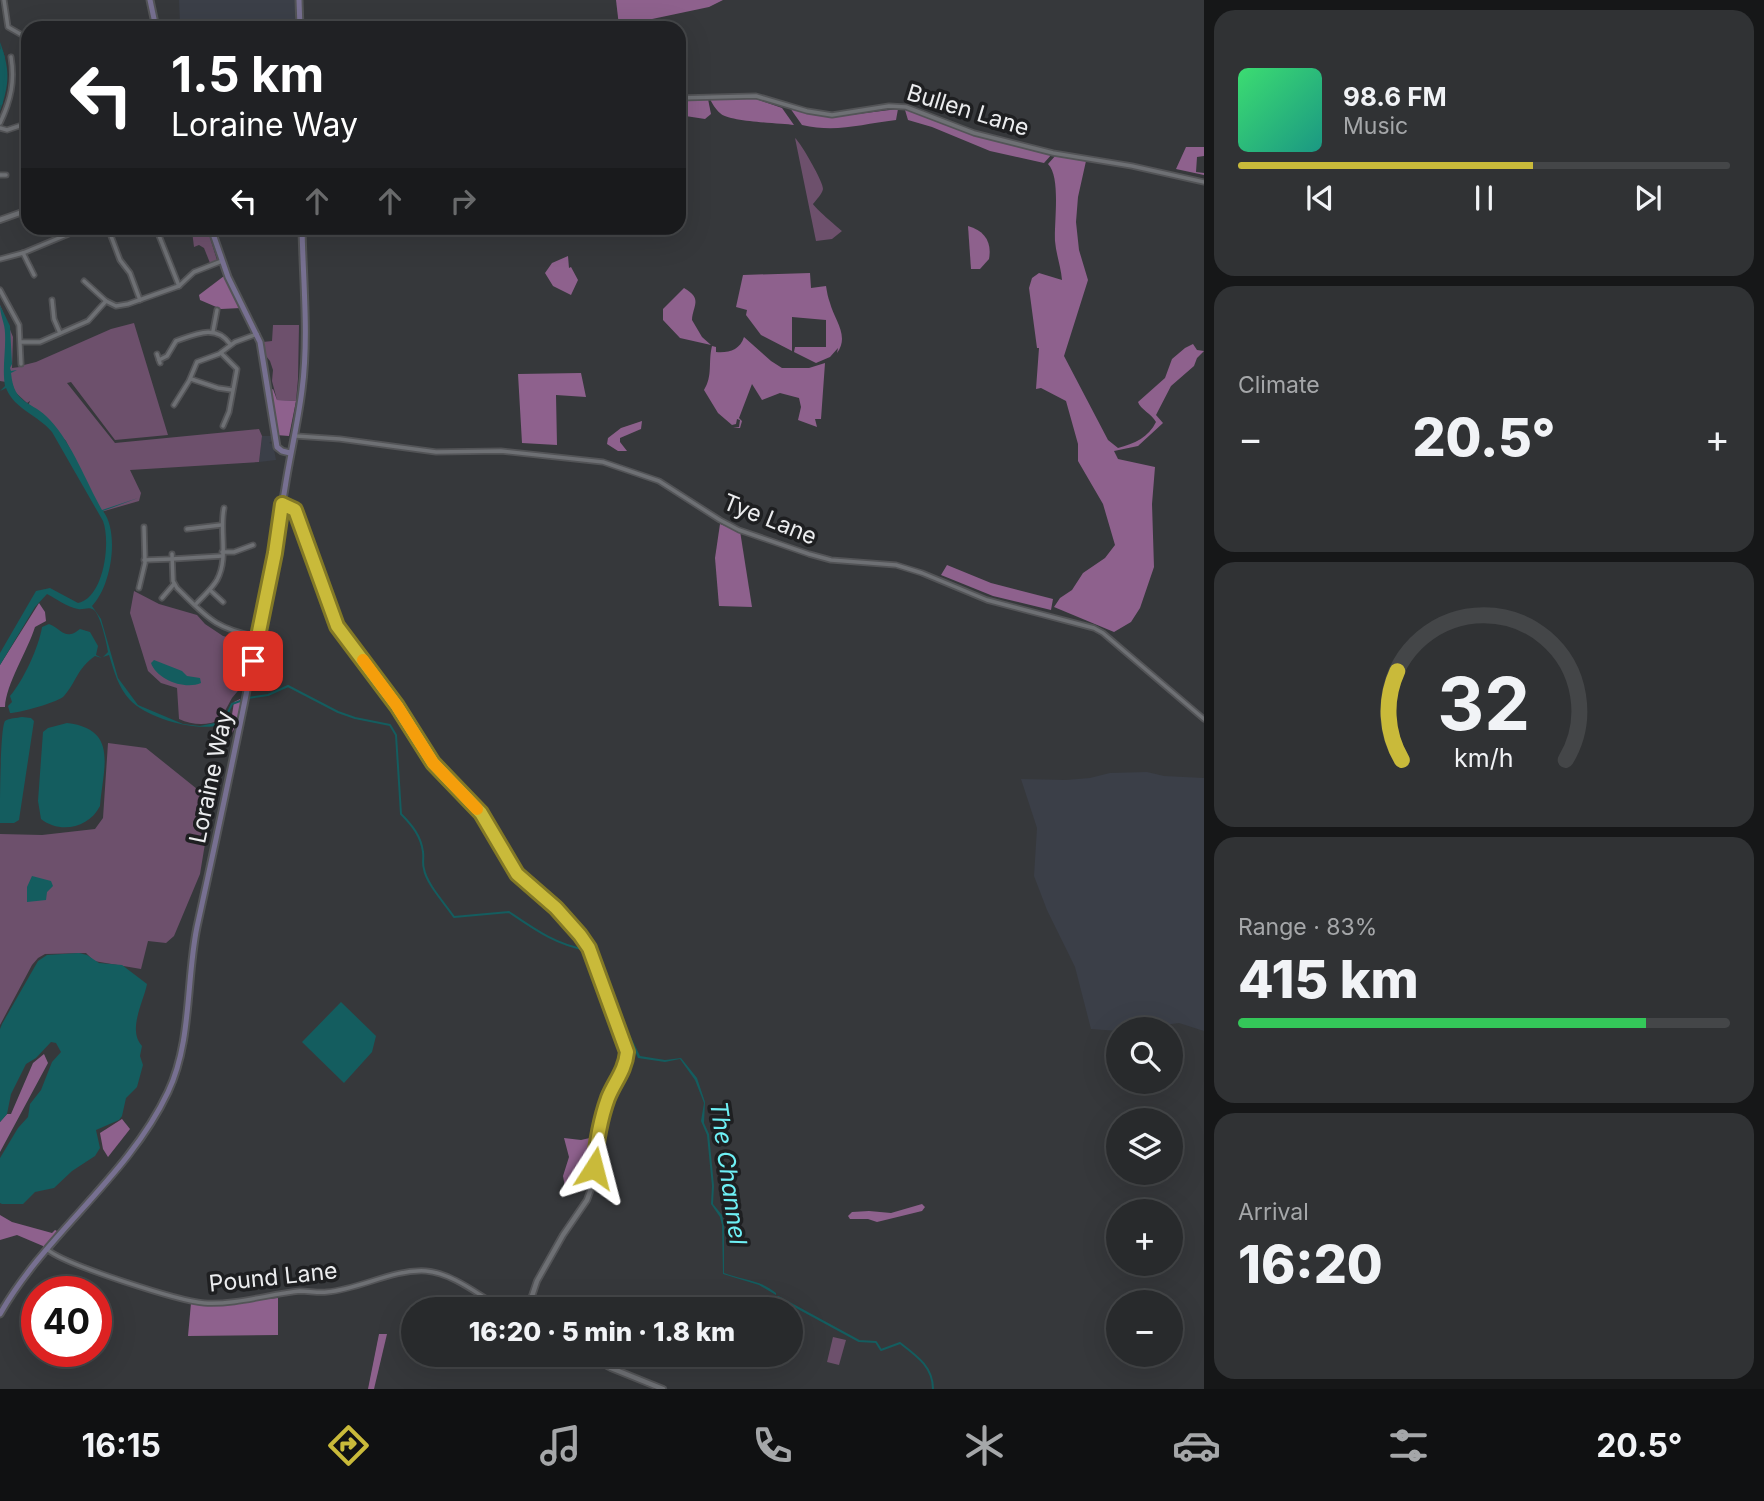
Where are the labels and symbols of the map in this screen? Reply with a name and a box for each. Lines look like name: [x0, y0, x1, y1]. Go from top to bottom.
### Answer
street label: Bullen Lane: [904, 78, 1032, 142]
street label: Tye Lane: [719, 488, 821, 550]
pin: [223, 631, 283, 691]
street label: Loraine Way: [183, 708, 239, 846]
water label: The Channel: [704, 1099, 753, 1247]
position arrow: [557, 1131, 631, 1205]
street label: Pound Lane: [207, 1256, 339, 1298]
speed limit sign: 40: [21, 1276, 112, 1367]

